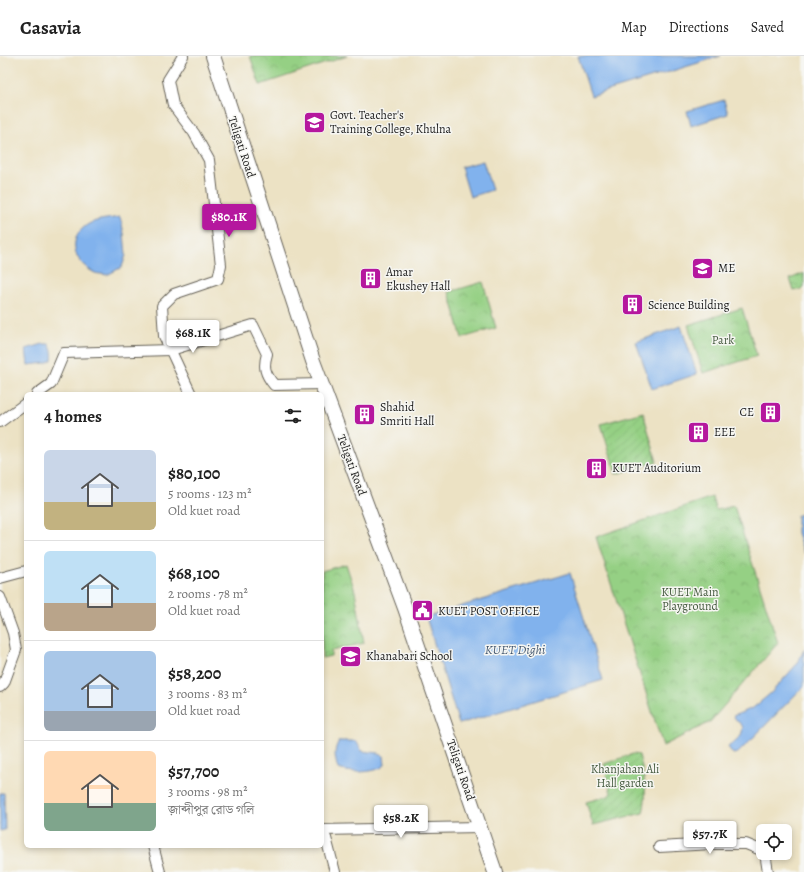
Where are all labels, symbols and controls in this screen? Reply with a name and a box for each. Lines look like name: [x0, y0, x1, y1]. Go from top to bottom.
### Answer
text: Casavia: [20, 15, 81, 41]
text: Map: [621, 18, 647, 37]
text: Directions: [669, 18, 729, 37]
text: Saved: [751, 18, 784, 37]
place label: Govt. Teacher's Training College, Khulna: [330, 107, 452, 137]
school or university icon: Govt. Teacher's Training College, Khulna: [302, 109, 328, 135]
street label: Teligati Road: [225, 114, 260, 180]
pin: $80.1K: [196, 204, 262, 238]
text: $80.1K: [211, 208, 247, 225]
school or university icon: ME: [689, 255, 715, 281]
place label: ME: [718, 260, 735, 276]
place label: Amar Ekushey Hall: [385, 264, 450, 294]
building icon: Amar Ekushey Hall: [357, 266, 383, 292]
building icon: Science Building: [620, 292, 646, 318]
place label: Science Building: [648, 297, 730, 313]
pin: $68.1K: [160, 320, 226, 354]
text: $68.1K: [175, 324, 211, 341]
park label: Park: [712, 332, 734, 348]
place label: Shahid Smriti Hall: [380, 399, 434, 429]
building icon: CE: [757, 399, 783, 425]
building icon: Shahid Smriti Hall: [352, 401, 378, 427]
place label: CE: [739, 404, 754, 420]
text: 4 homes: [44, 405, 102, 428]
icon: filters: [282, 405, 304, 427]
building icon: EEE: [685, 419, 711, 445]
place label: EEE: [714, 424, 735, 440]
street label: Teligati Road: [334, 432, 371, 498]
building icon: KUET Auditorium: [584, 455, 610, 481]
place label: KUET Auditorium: [612, 460, 701, 476]
text: $80,100: [168, 462, 220, 485]
icon: home: [76, 466, 124, 514]
text: 5 rooms · 123 m²: [168, 485, 251, 502]
text: Old kuet road: [168, 502, 240, 519]
text: $68,100: [168, 562, 220, 585]
icon: home: [76, 567, 124, 615]
park label: KUET Main Playground: [661, 584, 719, 614]
text: 2 rooms · 78 m²: [168, 585, 248, 602]
public building icon: KUET POST OFFICE: [409, 598, 435, 624]
text: Old kuet road: [168, 602, 240, 619]
place label: KUET POST OFFICE: [438, 603, 539, 619]
water label: KUET Dighi: [485, 641, 546, 658]
school or university icon: Khanabari School: [337, 643, 363, 669]
place label: Khanabari School: [366, 648, 452, 664]
text: $58,200: [168, 662, 221, 685]
icon: home: [76, 667, 124, 715]
text: 3 rooms · 83 m²: [168, 685, 247, 702]
text: Old kuet road: [168, 702, 240, 719]
street label: Teligati Road: [443, 737, 479, 803]
text: $57,700: [168, 760, 219, 783]
park label: Khanjahan Ali Hall garden: [591, 761, 659, 791]
icon: home: [76, 767, 124, 815]
text: 3 rooms · 98 m²: [168, 783, 247, 800]
text: জ়াব্দীপুর রোড গলি: [168, 801, 254, 818]
pin: $58.2K: [368, 805, 434, 839]
text: $58.2K: [383, 809, 419, 826]
pin: $57.7K: [677, 821, 743, 855]
map controls: [756, 824, 792, 860]
button: locate: [756, 824, 792, 860]
text: $57.7K: [693, 825, 727, 842]

